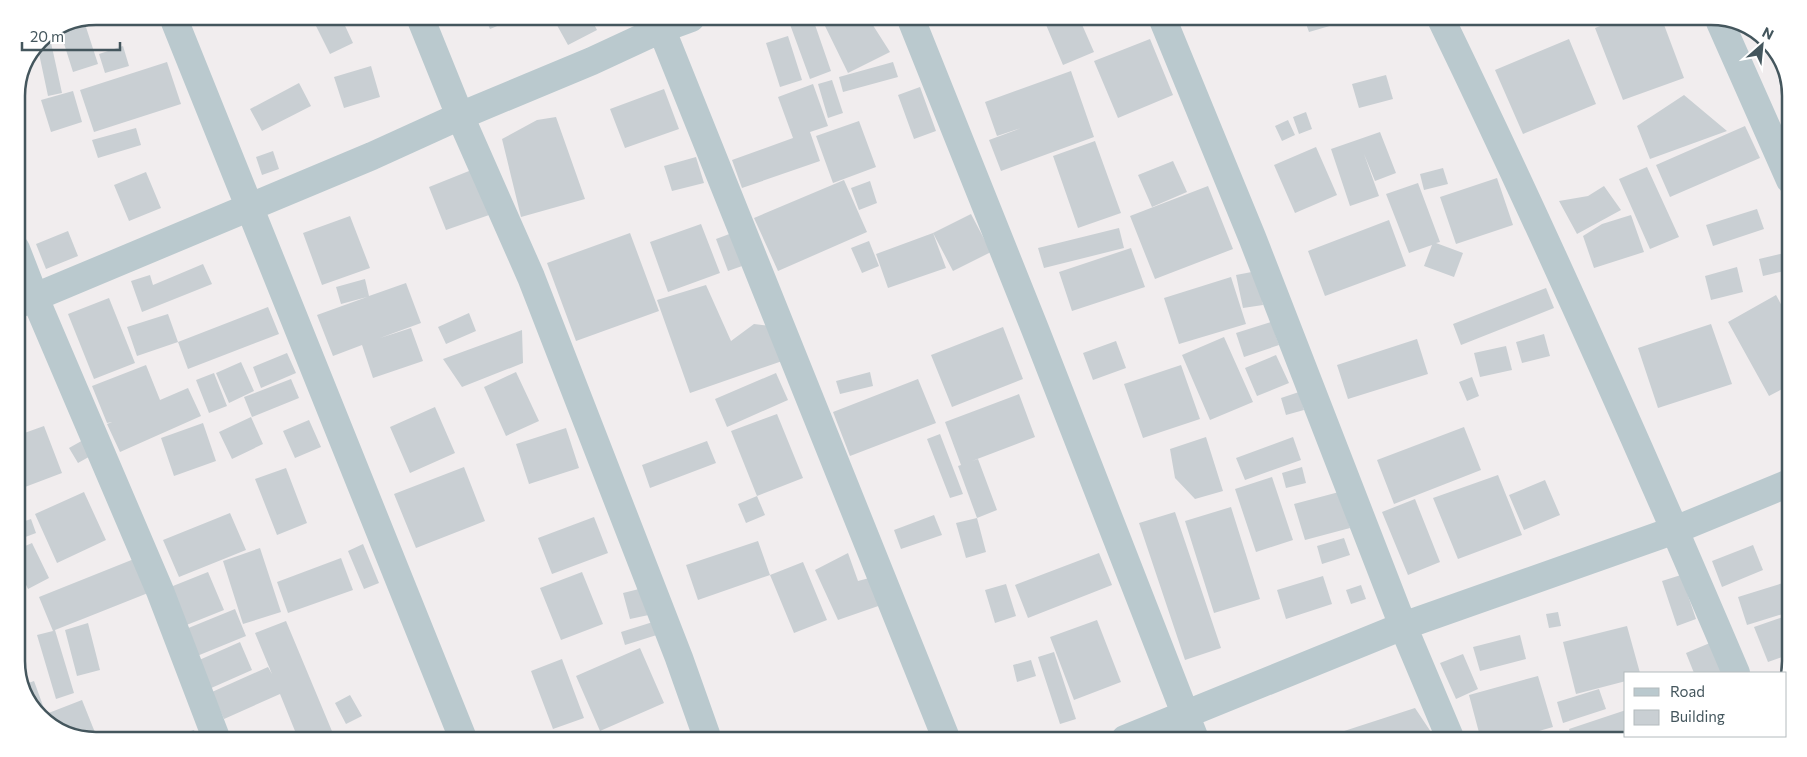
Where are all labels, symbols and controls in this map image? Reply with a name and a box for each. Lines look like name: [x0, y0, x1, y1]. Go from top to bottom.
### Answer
scale bar: [22, 20, 120, 52]
north arrow: [1737, 20, 1787, 70]
text: N: [1760, 23, 1777, 43]
text: 20 m: [30, 27, 64, 45]
legend: [1624, 672, 1787, 737]
text: Road: [1670, 682, 1705, 700]
text: Building: [1670, 707, 1725, 725]

